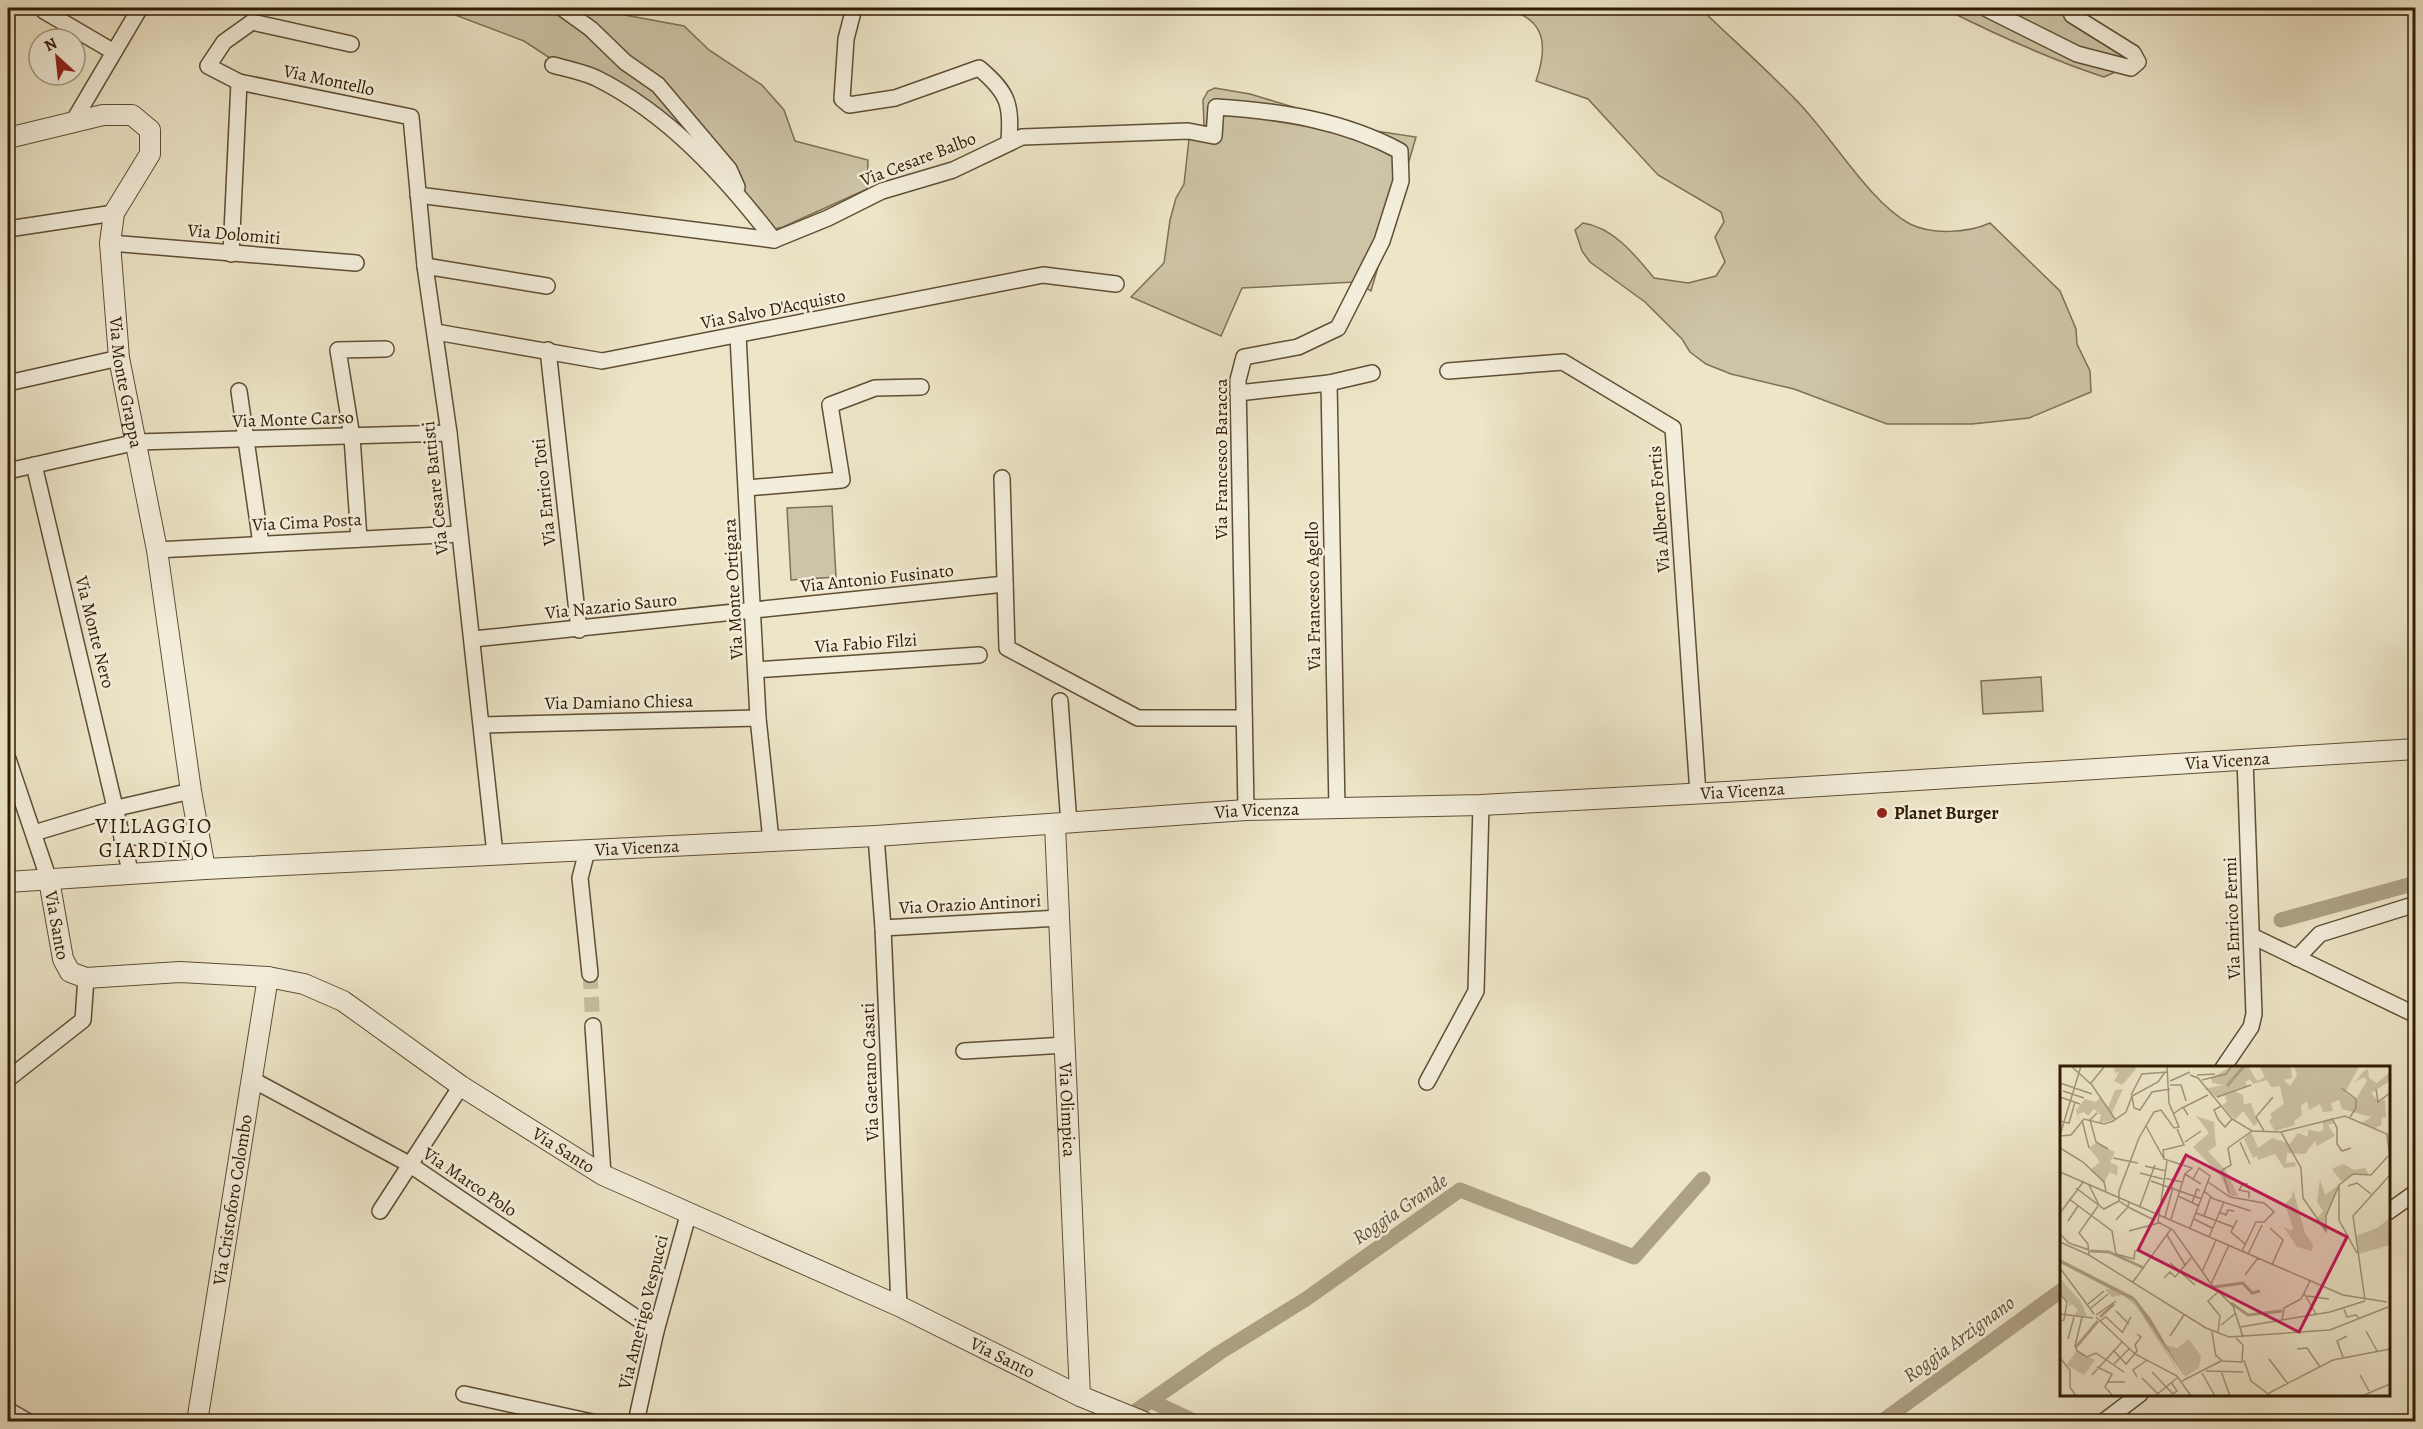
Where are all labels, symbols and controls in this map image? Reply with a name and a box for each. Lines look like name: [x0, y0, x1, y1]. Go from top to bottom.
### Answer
north arrow: [27, 27, 87, 87]
text: N: [40, 32, 61, 57]
street label: Via Montello: [280, 58, 377, 101]
street label: Via Cesare Balbo: [856, 126, 979, 192]
street label: Via Dolomiti: [185, 218, 282, 250]
street label: Via Salvo D'Acquisto: [698, 283, 847, 335]
street label: Via Monte Grappa: [104, 315, 149, 451]
street label: Via Francesco Baracca: [1209, 378, 1233, 541]
street label: Via Monte Carso: [231, 405, 354, 433]
street label: Via Cesare Battisti: [416, 420, 454, 557]
street label: Via Enrico Toti: [526, 437, 562, 548]
street label: Via Alberto Fortis: [1643, 445, 1675, 574]
street label: Via Cima Posta: [251, 507, 363, 537]
street label: Via Monte Ortigara: [717, 517, 749, 661]
street label: Via Francesco Agello: [1300, 521, 1326, 672]
street label: Via Antonio Fusinato: [798, 558, 955, 598]
street label: Via Monte Nero: [69, 572, 121, 691]
street label: Via Nazario Sauro: [543, 587, 678, 625]
street label: Via Fabio Filzi: [813, 627, 918, 659]
street label: Via Damiano Chiesa: [543, 689, 694, 715]
street label: Via Vicenza: [2183, 746, 2271, 775]
street label: Via Vicenza: [1699, 776, 1786, 805]
street label: Via Vicenza: [1213, 797, 1300, 824]
place label: Planet Burger: [1894, 801, 1999, 825]
marker: Planet Burger: [1875, 806, 1889, 820]
district label: VILLAGGIO GIARDINO: [94, 812, 213, 864]
street label: Via Vicenza: [593, 834, 681, 862]
street label: Via Enrico Fermi: [2218, 856, 2246, 981]
street label: Via Santo: [39, 888, 75, 962]
street label: Via Orazio Antinori: [897, 888, 1042, 920]
street label: Via Gaetano Casati: [856, 1002, 884, 1143]
street label: Via Olimpica: [1053, 1061, 1082, 1158]
inset map: [2060, 1066, 2390, 1396]
street label: Via Cristoforo Colombo: [207, 1113, 258, 1288]
street label: Via Santo: [527, 1121, 599, 1179]
street label: Via Marco Polo: [417, 1141, 522, 1222]
water label: Roggia Grande: [1347, 1167, 1453, 1251]
street label: Via Amerigo Vespucci: [612, 1232, 674, 1393]
water label: Roggia Arzignano: [1898, 1289, 2020, 1389]
street label: Via Santo: [965, 1331, 1039, 1384]

